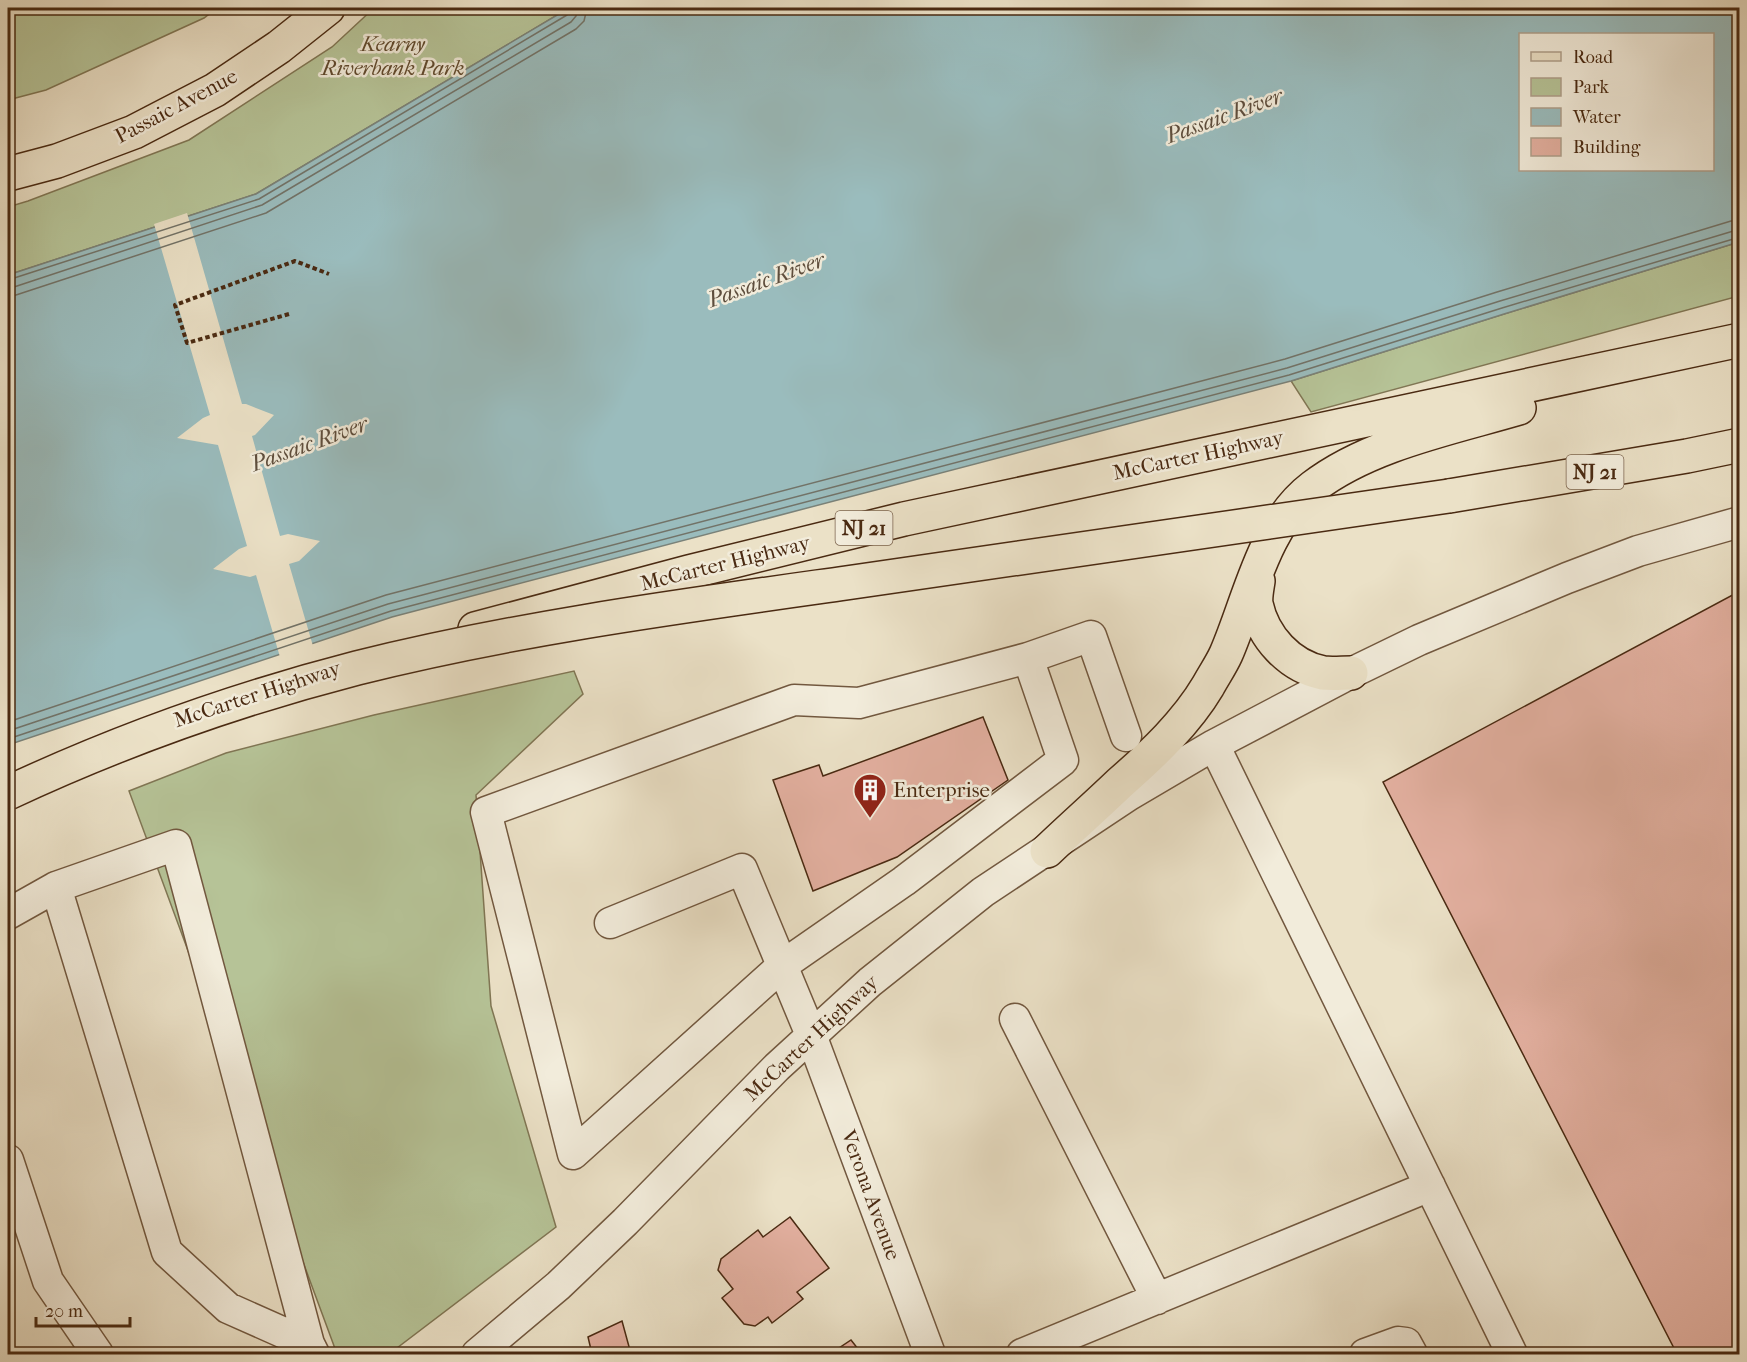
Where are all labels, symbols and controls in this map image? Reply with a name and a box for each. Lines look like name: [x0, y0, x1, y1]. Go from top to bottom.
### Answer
park label: Kearny Riverbank Park: [320, 32, 464, 80]
legend: [1519, 33, 1714, 171]
text: Road: [1573, 47, 1613, 68]
street label: Passaic Avenue: [111, 64, 241, 148]
text: Park: [1573, 77, 1610, 98]
water label: Passaic River: [1161, 82, 1288, 149]
text: Water: [1572, 107, 1621, 128]
text: Building: [1573, 137, 1641, 158]
water label: Passaic River: [703, 246, 830, 313]
water label: Passaic River: [246, 410, 373, 477]
street label: McCarter Highway: [1111, 425, 1286, 485]
road number: NJ 21: [1566, 455, 1624, 489]
road number: NJ 21: [836, 511, 892, 545]
street label: McCarter Highway: [638, 530, 813, 596]
street label: McCarter Highway: [171, 655, 344, 732]
building icon: Enterprise: [852, 772, 888, 819]
place label: Enterprise: [893, 778, 990, 802]
street label: McCarter Highway: [739, 969, 883, 1106]
street label: Verona Avenue: [836, 1126, 906, 1263]
scale bar: [36, 1290, 130, 1328]
text: 20 m: [45, 1301, 83, 1322]

